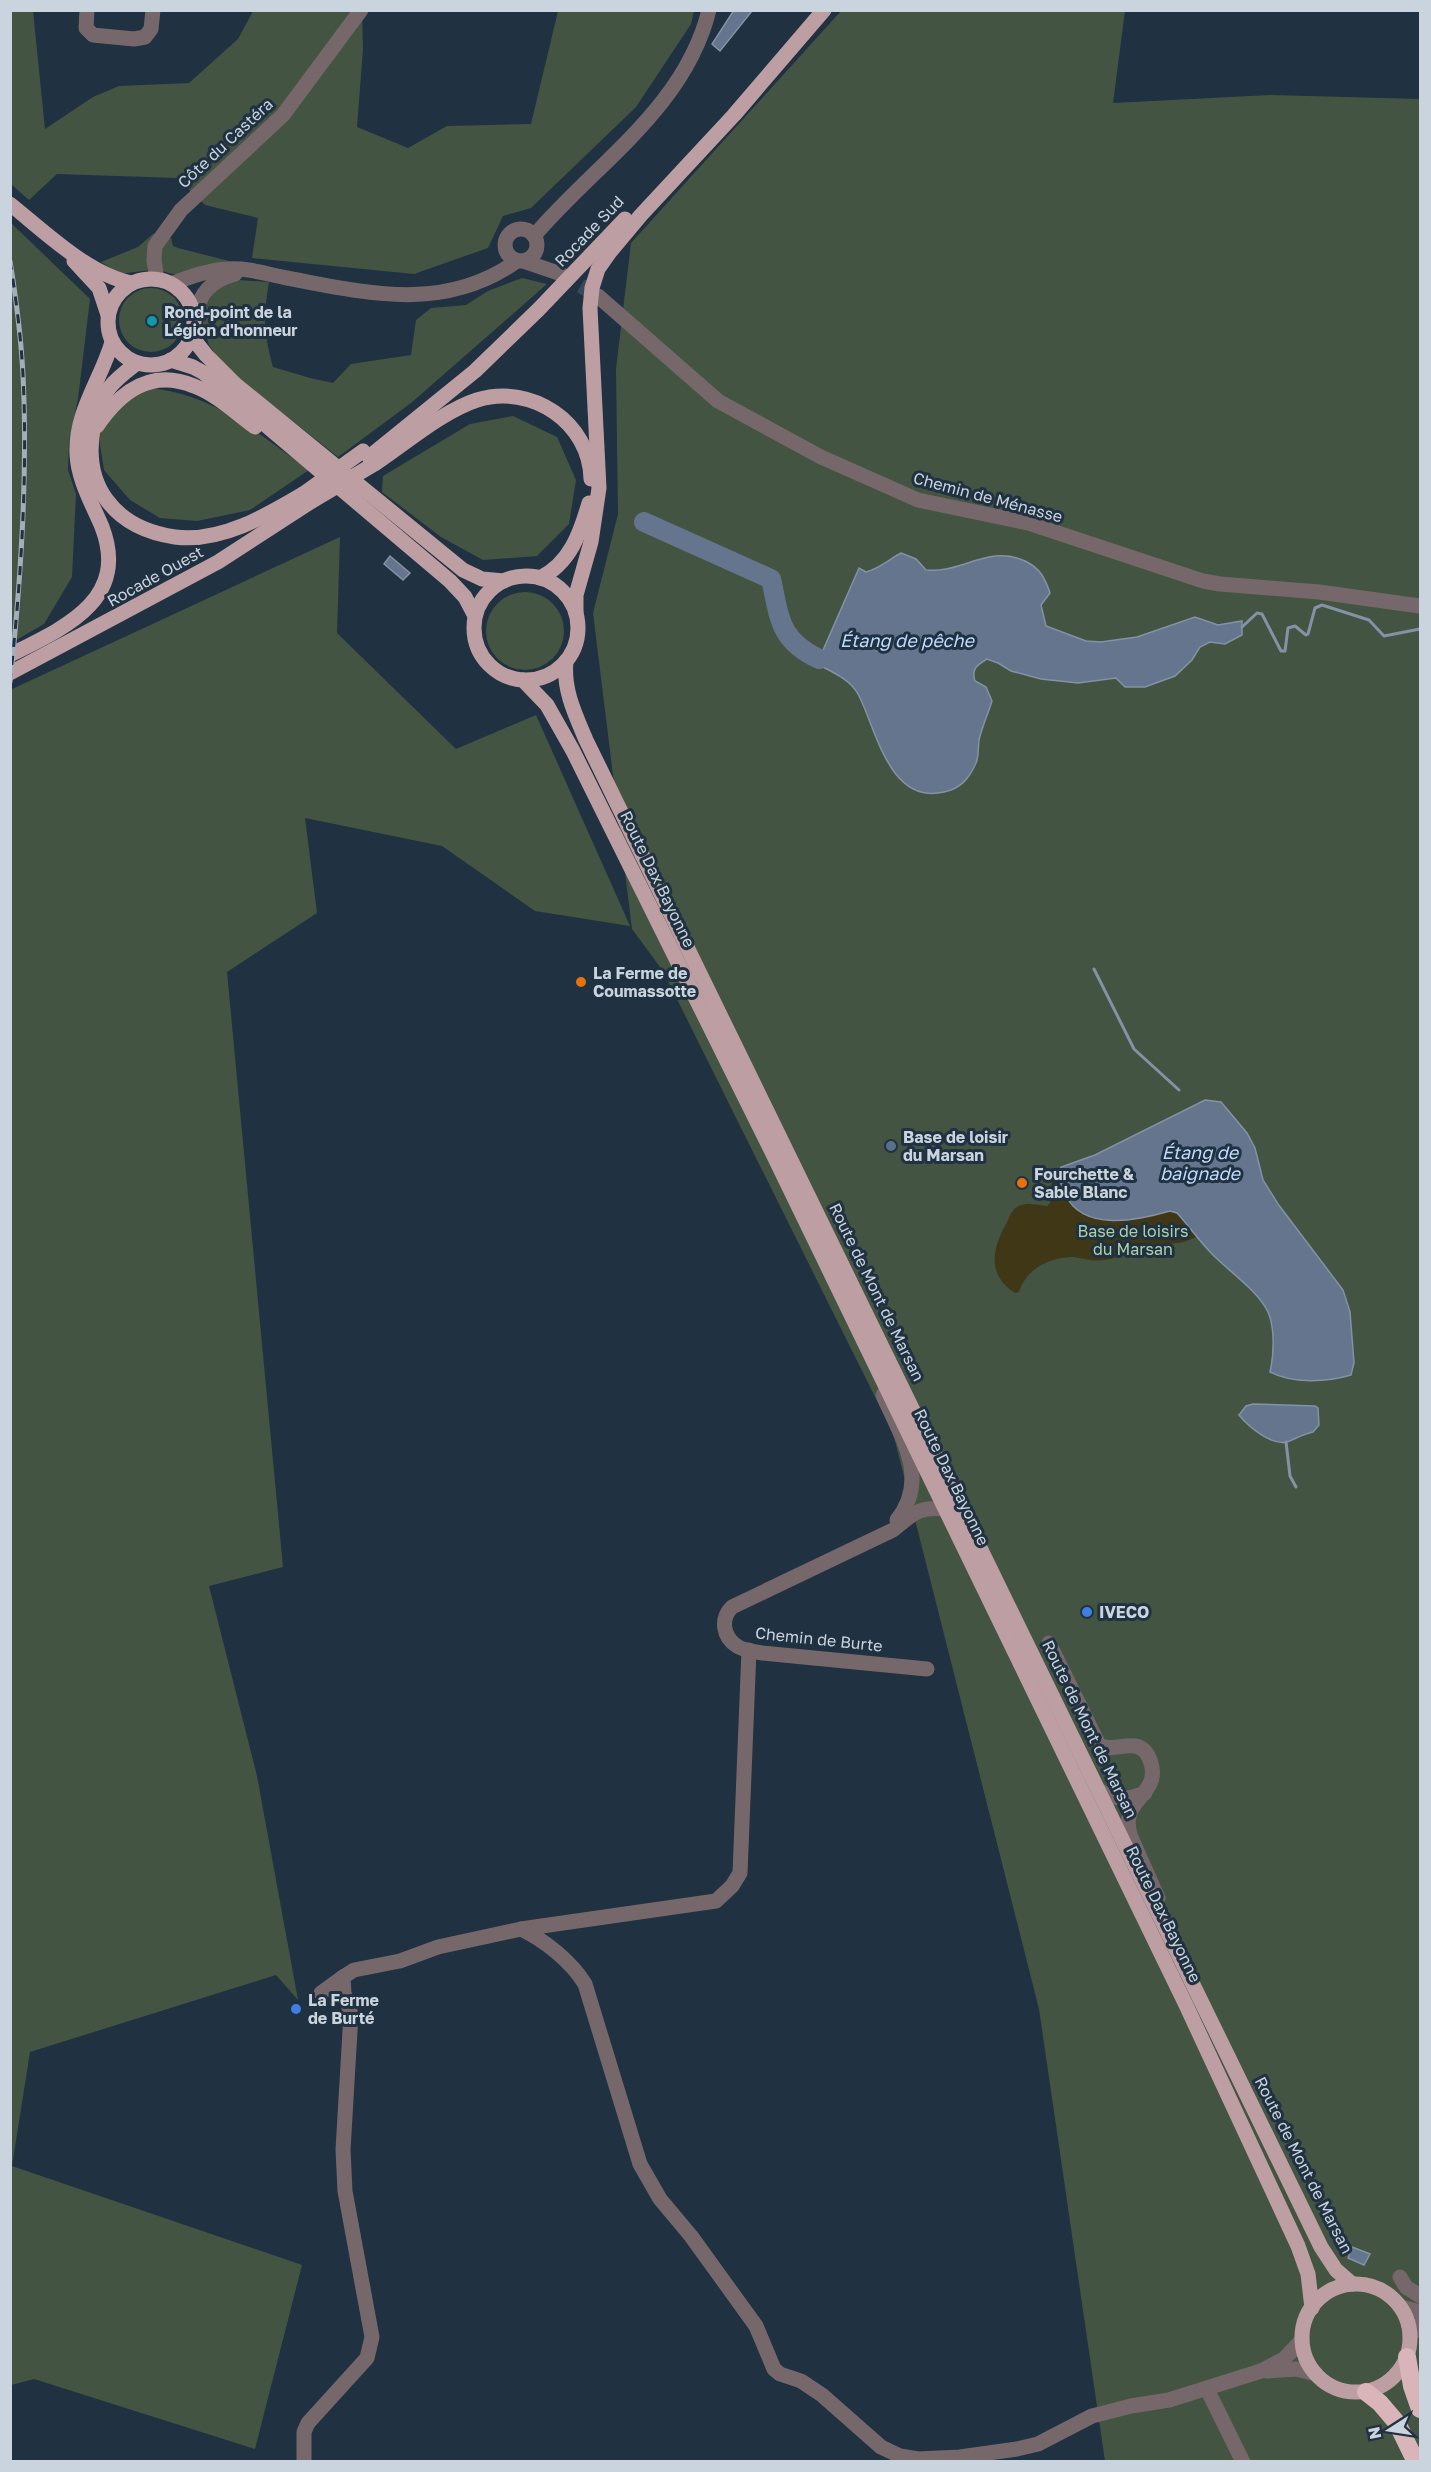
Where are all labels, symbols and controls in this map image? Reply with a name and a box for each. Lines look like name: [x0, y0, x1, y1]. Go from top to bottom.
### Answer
street label: Côte du Castéra: [173, 94, 277, 192]
street label: Rocade Sud: [550, 191, 628, 271]
place label: Rond-point de la Légion d'honneur: [164, 302, 298, 340]
marker: Rond-point de la Légion d'honneur: [145, 314, 159, 328]
street label: Chemin de Ménasse: [911, 467, 1065, 527]
street label: Rocade Ouest: [103, 541, 207, 611]
water label: Étang de pêche: [840, 629, 975, 651]
street label: Route Dax Bayonne: [616, 807, 700, 951]
place label: La Ferme de Coumassotte: [593, 963, 696, 1001]
marker: La Ferme de Coumassotte: [574, 975, 588, 989]
place label: Base de loisir du Marsan: [903, 1127, 1008, 1165]
marker: Base de loisir du Marsan: [884, 1139, 898, 1153]
water label: Étang de baignade: [1160, 1141, 1241, 1184]
place label: Fourchette & Sable Blanc: [1034, 1164, 1135, 1202]
marker: Fourchette & Sable Blanc: [1015, 1176, 1029, 1190]
street label: Route de Mont de Marsan: [825, 1200, 929, 1384]
park label: Base de loisirs du Marsan: [1078, 1221, 1188, 1259]
street label: Route Dax Bayonne: [910, 1405, 994, 1549]
place label: IVECO: [1099, 1602, 1149, 1622]
marker: IVECO: [1080, 1605, 1094, 1619]
street label: Chemin de Burte: [754, 1622, 884, 1656]
street label: Route de Mont de Marsan: [1038, 1637, 1142, 1821]
street label: Route Dax Bayonne: [1122, 1842, 1206, 1986]
place label: La Ferme de Burté: [308, 1990, 379, 2028]
marker: La Ferme de Burté: [289, 2002, 303, 2016]
street label: Route de Mont de Marsan: [1251, 2073, 1357, 2257]
north arrow: [1359, 2400, 1419, 2460]
text: N: [1363, 2425, 1385, 2441]

